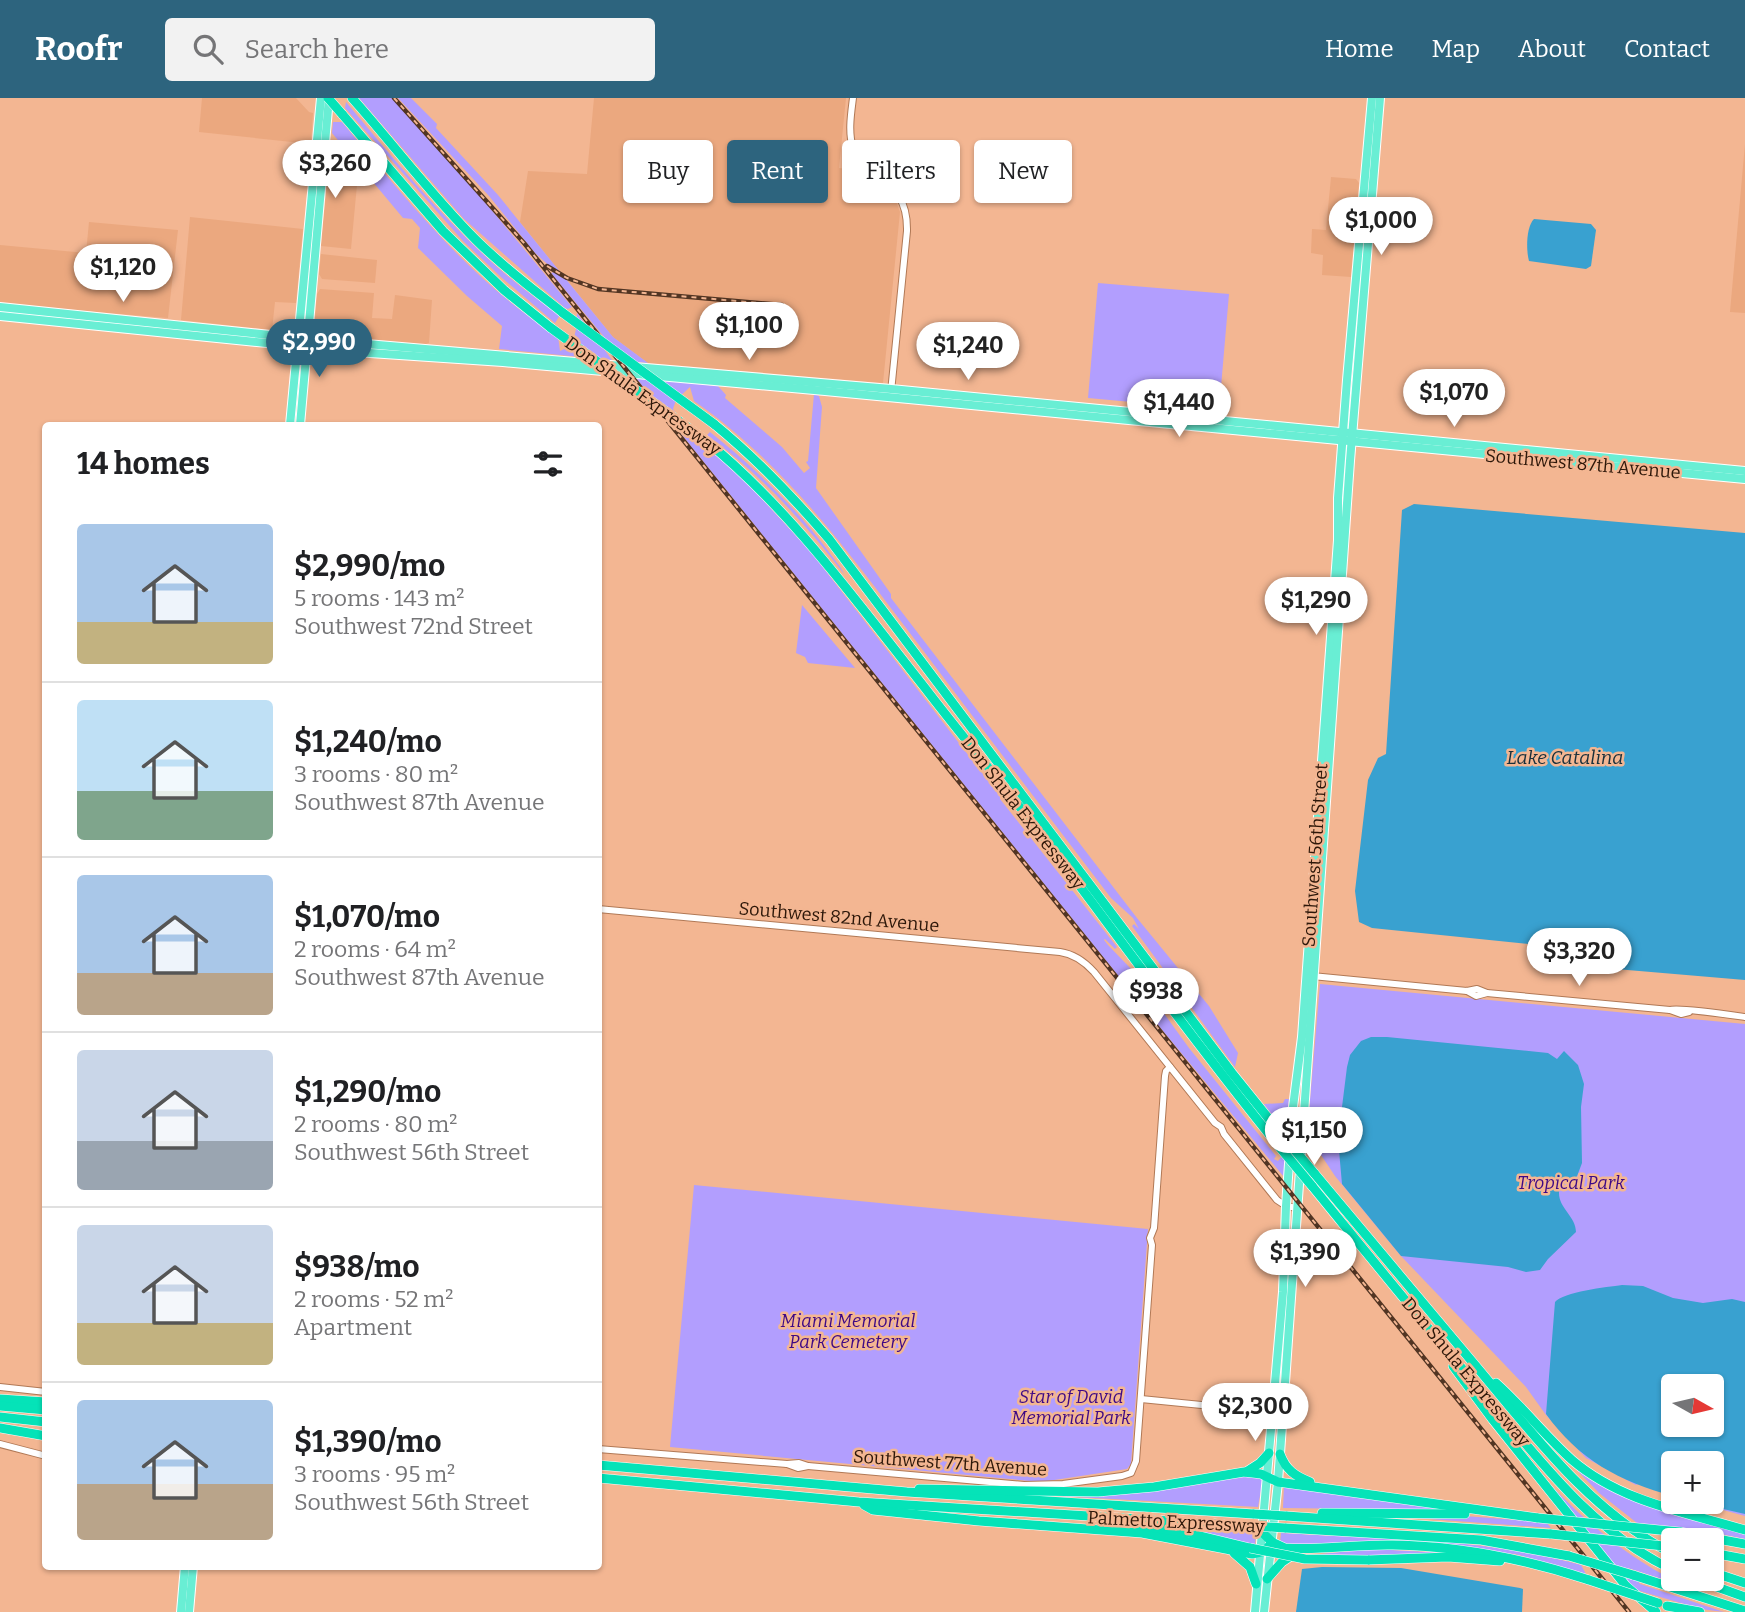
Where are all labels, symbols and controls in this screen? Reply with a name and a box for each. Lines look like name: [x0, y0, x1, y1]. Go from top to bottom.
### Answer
search box: [165, 18, 655, 81]
text: Roofr: [35, 29, 123, 69]
icon: search: [189, 30, 227, 68]
text: Search here: [245, 34, 389, 65]
text: Home: [1325, 35, 1394, 63]
text: Map: [1432, 35, 1480, 63]
text: About: [1518, 35, 1586, 63]
text: Contact: [1624, 35, 1710, 63]
pin: $3,260: [278, 140, 392, 200]
chip: Buy: [623, 140, 713, 203]
chip: Rent: [727, 140, 828, 203]
chip: Filters: [842, 140, 960, 203]
chip: New: [974, 140, 1072, 203]
text: $3,260: [298, 149, 372, 177]
pin: $1,000: [1324, 198, 1438, 257]
text: $1,000: [1345, 206, 1417, 234]
pin: $1,120: [66, 244, 180, 304]
text: $1,120: [90, 253, 156, 281]
pin: $1,100: [692, 302, 806, 362]
text: $1,100: [715, 311, 783, 339]
pin: $2,990: [262, 320, 376, 379]
pin: $1,240: [911, 322, 1025, 382]
text: $2,990: [282, 328, 356, 356]
text: $1,240: [932, 331, 1004, 359]
street label: Don Shula Expressway: [561, 332, 726, 460]
pin: $1,070: [1397, 370, 1511, 429]
text: $1,070: [1419, 378, 1489, 406]
pin: $1,440: [1122, 380, 1236, 439]
text: $1,440: [1143, 388, 1215, 416]
street label: Southwest 87th Avenue: [1484, 444, 1682, 484]
icon: filters: [529, 445, 567, 483]
text: 14 homes: [77, 446, 210, 482]
text: $2,990/mo: [294, 548, 445, 584]
icon: home: [133, 552, 217, 636]
pin: $1,290: [1259, 578, 1373, 637]
text: 5 rooms · 143 m²: [294, 584, 465, 612]
text: $1,290: [1281, 586, 1351, 614]
text: Southwest 72nd Street: [294, 612, 533, 640]
text: $1,240/mo: [294, 724, 442, 760]
icon: home: [133, 728, 217, 812]
street label: Don Shula Expressway: [956, 732, 1090, 894]
water label: Lake Catalina: [1507, 746, 1623, 769]
text: 3 rooms · 80 m²: [294, 760, 458, 788]
street label: Southwest 56th Street: [1298, 762, 1332, 947]
text: Southwest 87th Avenue: [294, 788, 545, 816]
street label: Southwest 82nd Avenue: [738, 897, 940, 937]
text: $1,070/mo: [294, 899, 440, 935]
icon: home: [133, 903, 217, 987]
pin: $3,320: [1522, 928, 1636, 988]
text: 2 rooms · 64 m²: [294, 935, 456, 963]
text: $3,320: [1543, 937, 1615, 965]
text: Southwest 87th Avenue: [294, 963, 545, 991]
pin: $938: [1115, 968, 1197, 1028]
text: $938: [1129, 977, 1183, 1005]
text: $1,290/mo: [294, 1074, 441, 1110]
icon: home: [133, 1078, 217, 1162]
pin: $1,150: [1257, 1108, 1371, 1167]
text: 2 rooms · 80 m²: [294, 1110, 457, 1138]
text: $1,150: [1281, 1116, 1347, 1144]
text: Southwest 56th Street: [294, 1138, 529, 1166]
park label: Tropical Park: [1517, 1172, 1625, 1194]
pin: $1,390: [1248, 1230, 1362, 1289]
text: $1,390: [1270, 1238, 1341, 1266]
text: $938/mo: [294, 1249, 420, 1285]
icon: home: [133, 1253, 217, 1337]
text: 2 rooms · 52 m²: [294, 1285, 453, 1313]
street label: Don Shula Expressway: [1397, 1293, 1535, 1451]
park label: Miami Memorial Park Cemetery: [781, 1310, 915, 1353]
text: Apartment: [294, 1313, 412, 1341]
north arrow: [1661, 1374, 1724, 1437]
map controls: [1661, 1374, 1724, 1591]
pin: $2,300: [1198, 1384, 1312, 1443]
park label: Star of David Memorial Park: [1011, 1386, 1131, 1429]
text: $2,300: [1218, 1392, 1292, 1420]
text: $1,390/mo: [294, 1424, 442, 1460]
icon: home: [133, 1428, 217, 1512]
street label: Southwest 77th Avenue: [852, 1445, 1048, 1481]
button: +: [1661, 1451, 1724, 1514]
text: 3 rooms · 95 m²: [294, 1460, 455, 1488]
text: Southwest 56th Street: [294, 1488, 529, 1516]
street label: Palmetto Expressway: [1087, 1506, 1266, 1538]
button: −: [1661, 1528, 1724, 1591]

